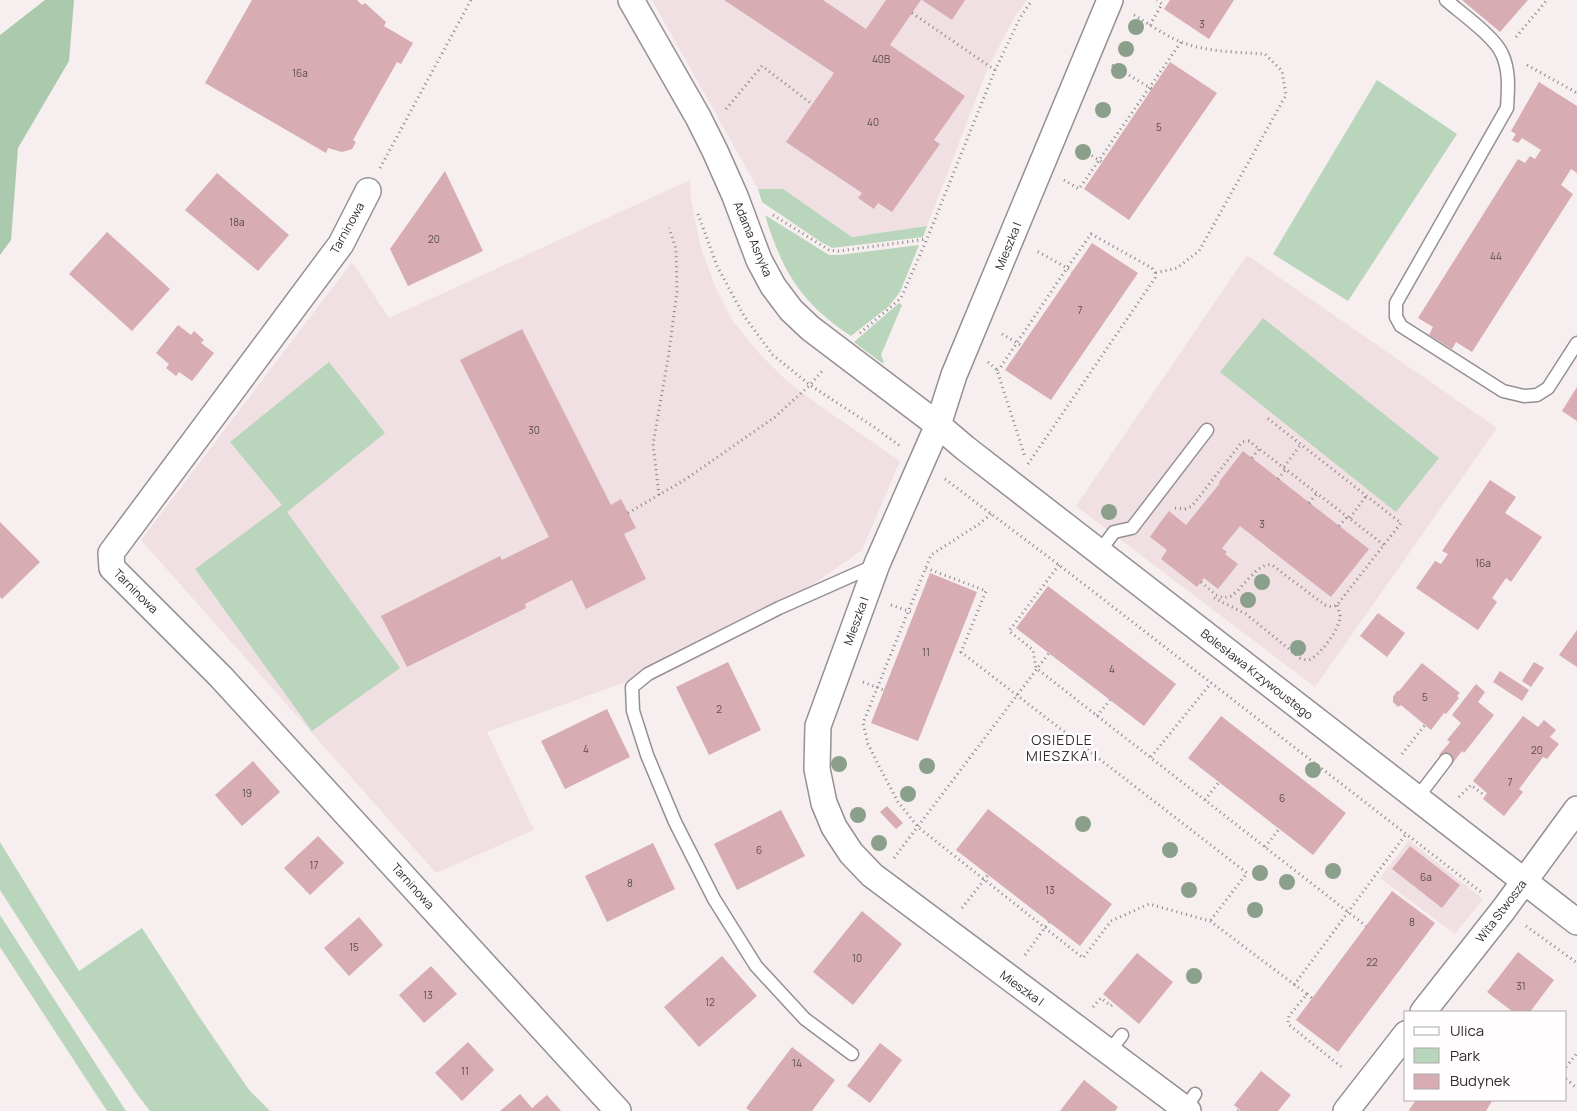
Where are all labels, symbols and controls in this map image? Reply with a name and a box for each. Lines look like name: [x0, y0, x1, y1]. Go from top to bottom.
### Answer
house number: 3: [1199, 17, 1205, 31]
house number: 40B: [872, 52, 890, 66]
house number: 16a: [292, 66, 308, 80]
house number: 40: [867, 115, 879, 129]
house number: 5: [1156, 120, 1162, 134]
street label: Tarninowa: [326, 199, 368, 257]
street label: Adama Asnyka: [729, 199, 777, 279]
house number: 18a: [229, 215, 245, 229]
street label: Mieszka I: [991, 219, 1025, 273]
house number: 20: [428, 232, 440, 246]
house number: 44: [1490, 249, 1502, 263]
house number: 7: [1077, 303, 1083, 317]
house number: 30: [528, 423, 540, 437]
house number: 3: [1259, 517, 1265, 531]
house number: 16a: [1475, 556, 1491, 570]
street label: Tarninowa: [110, 565, 162, 617]
street label: Mieszka I: [839, 594, 873, 648]
street label: Bolesława Krzywoustego: [1197, 625, 1317, 723]
house number: 11: [922, 645, 930, 659]
house number: 4: [1109, 662, 1115, 676]
house number: 5: [1422, 690, 1428, 704]
house number: 2: [716, 702, 722, 716]
district label: OSIEDLE MIESZKA I: [1026, 730, 1098, 765]
house number: 4: [583, 742, 589, 756]
house number: 20: [1531, 743, 1543, 757]
house number: 7: [1507, 775, 1513, 789]
house number: 19: [242, 786, 252, 800]
house number: 6: [1279, 791, 1285, 805]
house number: 6: [756, 843, 762, 857]
house number: 17: [310, 858, 318, 872]
street label: Tarninowa: [388, 859, 438, 913]
house number: 6a: [1420, 870, 1432, 884]
house number: 8: [627, 876, 633, 890]
street label: Wita Stwosza: [1472, 876, 1530, 946]
house number: 13: [1045, 883, 1055, 897]
house number: 8: [1409, 915, 1415, 929]
house number: 15: [349, 940, 359, 954]
house number: 10: [852, 951, 862, 965]
house number: 22: [1366, 955, 1378, 969]
street label: Mieszka I: [997, 966, 1047, 1010]
house number: 31: [1516, 979, 1526, 993]
house number: 13: [423, 988, 433, 1002]
house number: 12: [705, 995, 715, 1009]
legend: [1404, 1011, 1567, 1101]
text: Ulica: [1450, 1020, 1484, 1041]
text: Park: [1450, 1045, 1480, 1066]
house number: 14: [792, 1056, 802, 1070]
house number: 11: [461, 1064, 469, 1078]
text: Budynek: [1450, 1070, 1511, 1091]

